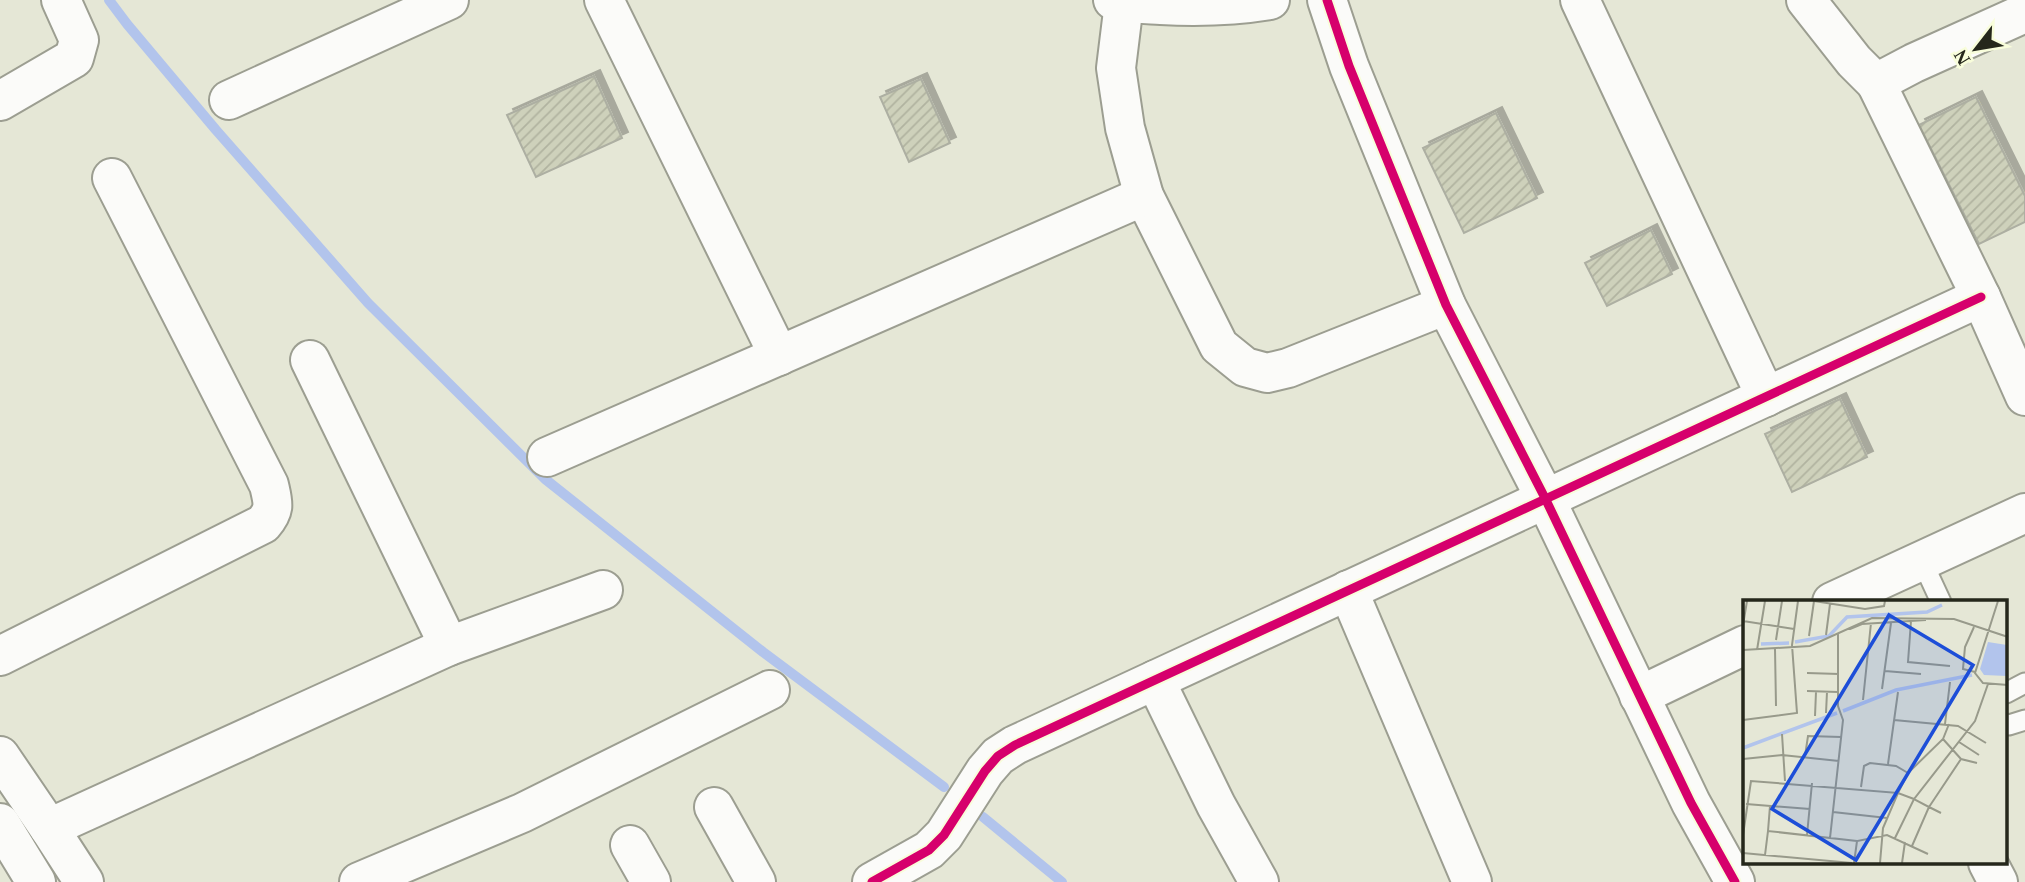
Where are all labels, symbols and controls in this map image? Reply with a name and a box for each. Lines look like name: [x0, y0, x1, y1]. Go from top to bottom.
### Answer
north arrow: [1941, 14, 2011, 84]
text: N: [1949, 46, 1974, 69]
inset map: [1743, 600, 2008, 864]

